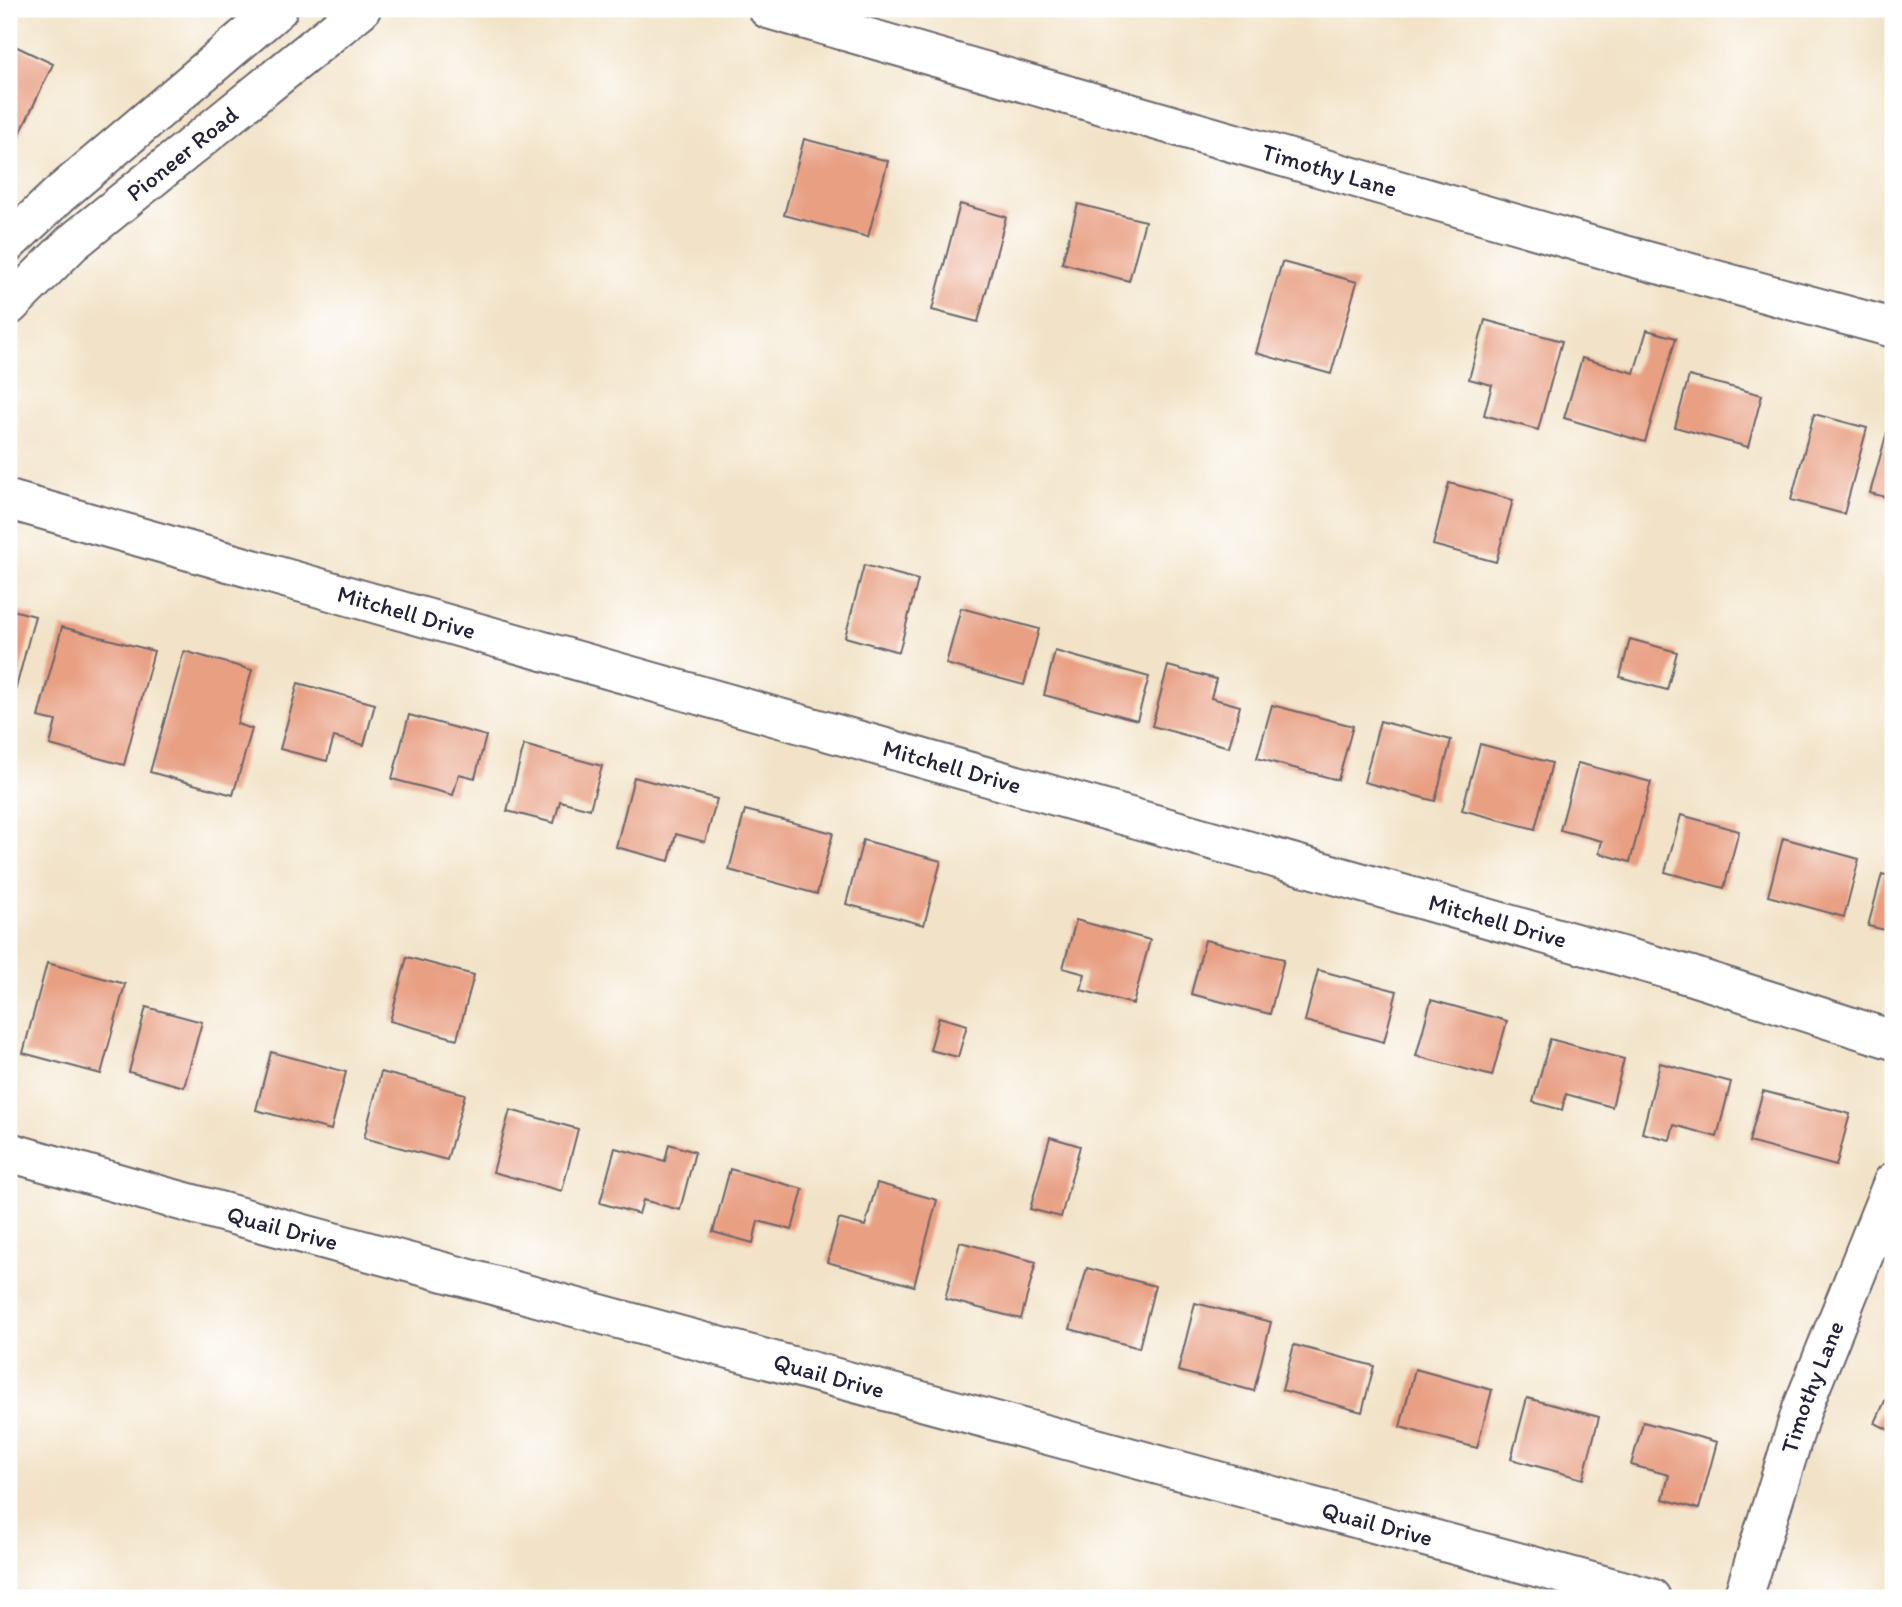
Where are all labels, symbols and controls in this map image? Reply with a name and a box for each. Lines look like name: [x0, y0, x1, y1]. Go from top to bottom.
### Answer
street label: Pioneer Road: [120, 99, 244, 207]
street label: Timothy Lane: [1258, 137, 1400, 203]
street label: Mitchell Drive: [334, 579, 479, 645]
street label: Mitchell Drive: [880, 733, 1025, 800]
street label: Mitchell Drive: [1425, 887, 1570, 954]
street label: Quail Drive: [224, 1199, 341, 1257]
street label: Timothy Lane: [1774, 1316, 1850, 1457]
street label: Quail Drive: [770, 1347, 888, 1404]
street label: Quail Drive: [1319, 1495, 1436, 1552]

